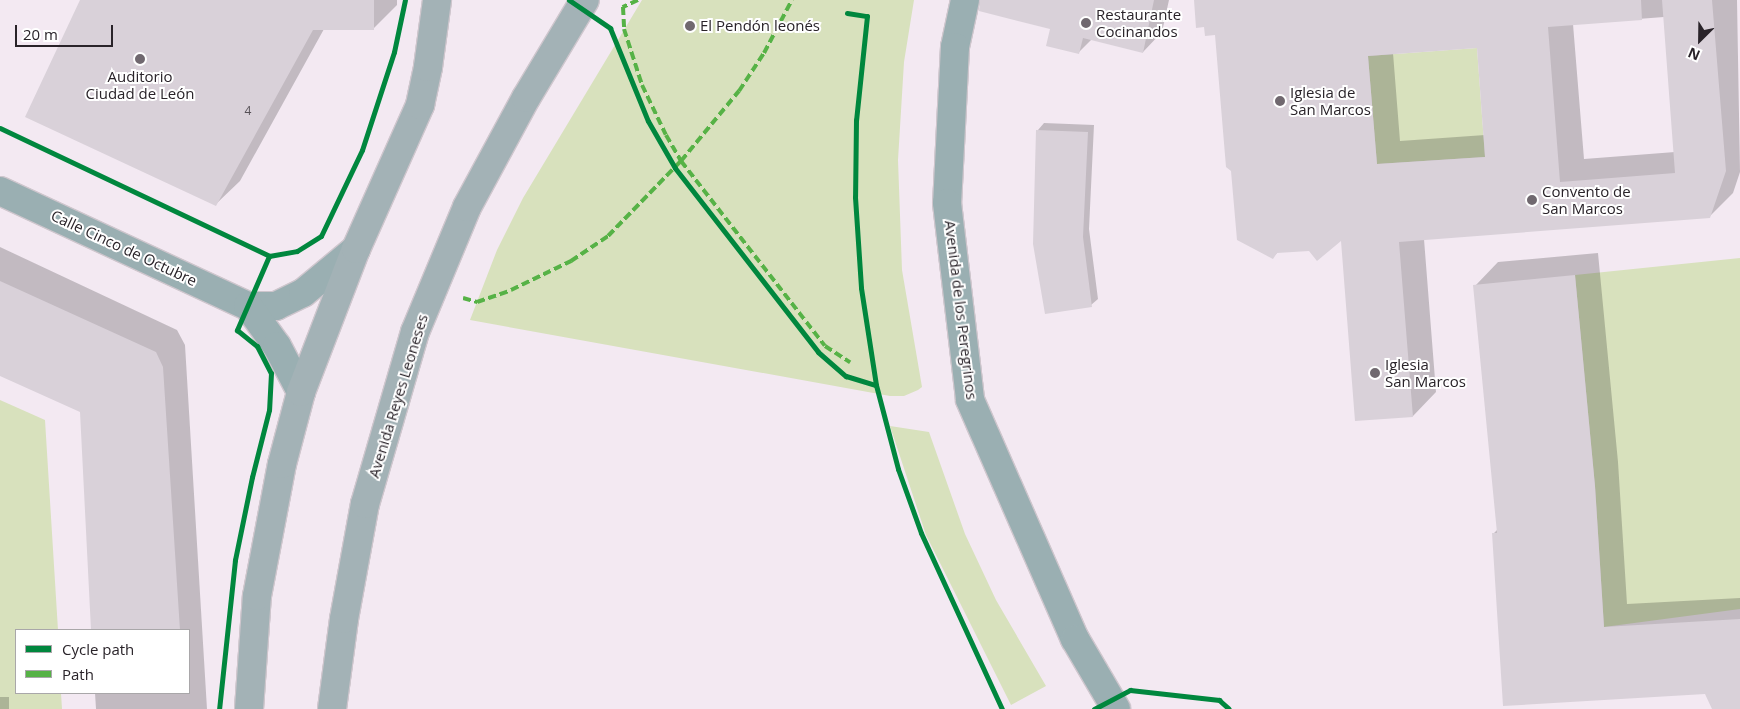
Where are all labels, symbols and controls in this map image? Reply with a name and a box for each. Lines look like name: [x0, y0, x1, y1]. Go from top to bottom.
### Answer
place label: Restaurante Cocinandos: [1096, 5, 1181, 40]
scale bar: [18, 15, 115, 47]
north arrow: [1675, 15, 1725, 65]
place label: El Pendón leonés: [700, 17, 820, 35]
marker: Restaurante Cocinandos: [1080, 17, 1092, 29]
marker: El Pendón leonés: [684, 20, 696, 32]
text: 20 m: [23, 24, 58, 44]
text: N: [1685, 43, 1703, 65]
marker: Auditorio Ciudad de León: [134, 53, 146, 65]
place label: Auditorio Ciudad de León: [86, 67, 194, 102]
place label: Iglesia de San Marcos: [1290, 83, 1371, 118]
marker: Iglesia de San Marcos: [1274, 95, 1286, 107]
house number: 4: [245, 104, 251, 118]
place label: Convento de San Marcos: [1542, 182, 1631, 217]
marker: Convento de San Marcos: [1526, 194, 1538, 206]
street label: Calle Cinco de Octubre: [48, 206, 200, 290]
street label: Avenida de los Peregrinos: [941, 219, 981, 401]
street label: Avenida Reyes Leoneses: [365, 312, 431, 480]
place label: Iglesia San Marcos: [1385, 355, 1466, 390]
marker: Iglesia San Marcos: [1369, 367, 1381, 379]
legend: [15, 629, 190, 694]
text: Cycle path: [62, 639, 134, 659]
text: Path: [62, 664, 94, 684]

